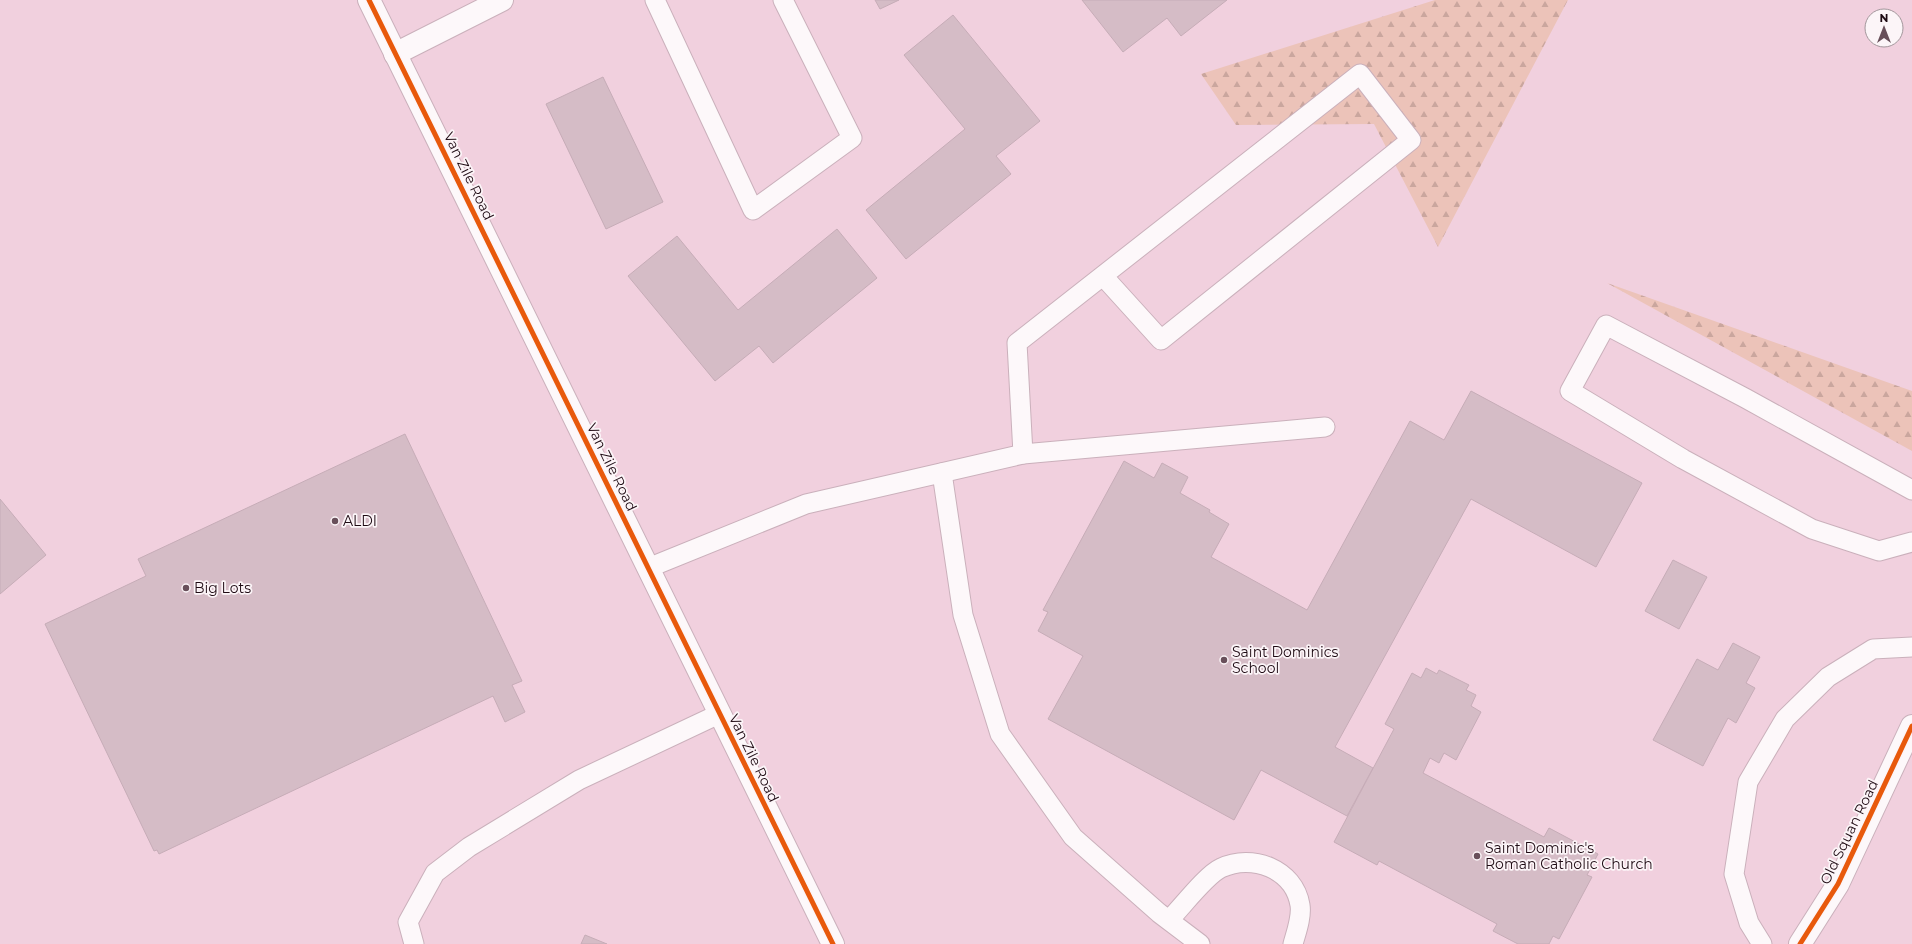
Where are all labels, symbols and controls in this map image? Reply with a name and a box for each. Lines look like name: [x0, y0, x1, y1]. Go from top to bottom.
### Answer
north arrow: [1864, 8, 1904, 48]
text: N: [1880, 11, 1888, 25]
street label: Van Zile Road: [440, 129, 498, 223]
street label: Van Zile Road: [583, 420, 641, 514]
place label: ALDI: [343, 512, 377, 530]
marker: ALDI: [330, 516, 340, 526]
place label: Big Lots: [194, 579, 251, 597]
marker: Big Lots: [181, 583, 191, 593]
place label: Saint Dominics School: [1232, 643, 1339, 677]
marker: Saint Dominics School: [1219, 655, 1229, 665]
street label: Van Zile Road: [725, 711, 783, 805]
street label: Old Squan Road: [1816, 777, 1882, 887]
place label: Saint Dominic's Roman Catholic Church: [1485, 839, 1653, 873]
marker: Saint Dominic's Roman Catholic Church: [1472, 851, 1482, 861]

